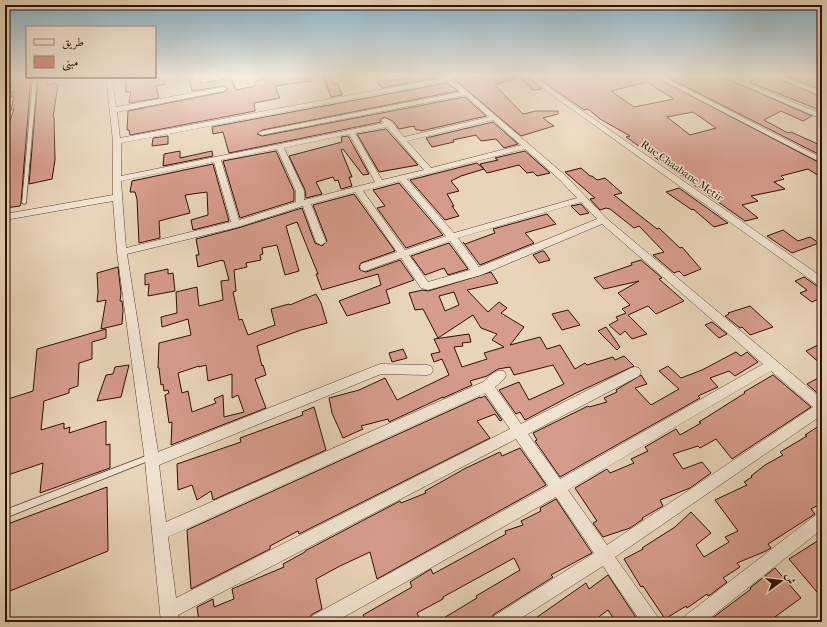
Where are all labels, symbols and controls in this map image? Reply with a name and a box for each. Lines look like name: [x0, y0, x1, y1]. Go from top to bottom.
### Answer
legend: [26, 26, 156, 78]
text: طريق: [62, 35, 84, 50]
text: مبنى: [62, 55, 78, 71]
street label: Rue Chaabane Metir: [638, 138, 726, 205]
north arrow: [761, 561, 801, 601]
text: ش: [782, 572, 798, 586]

